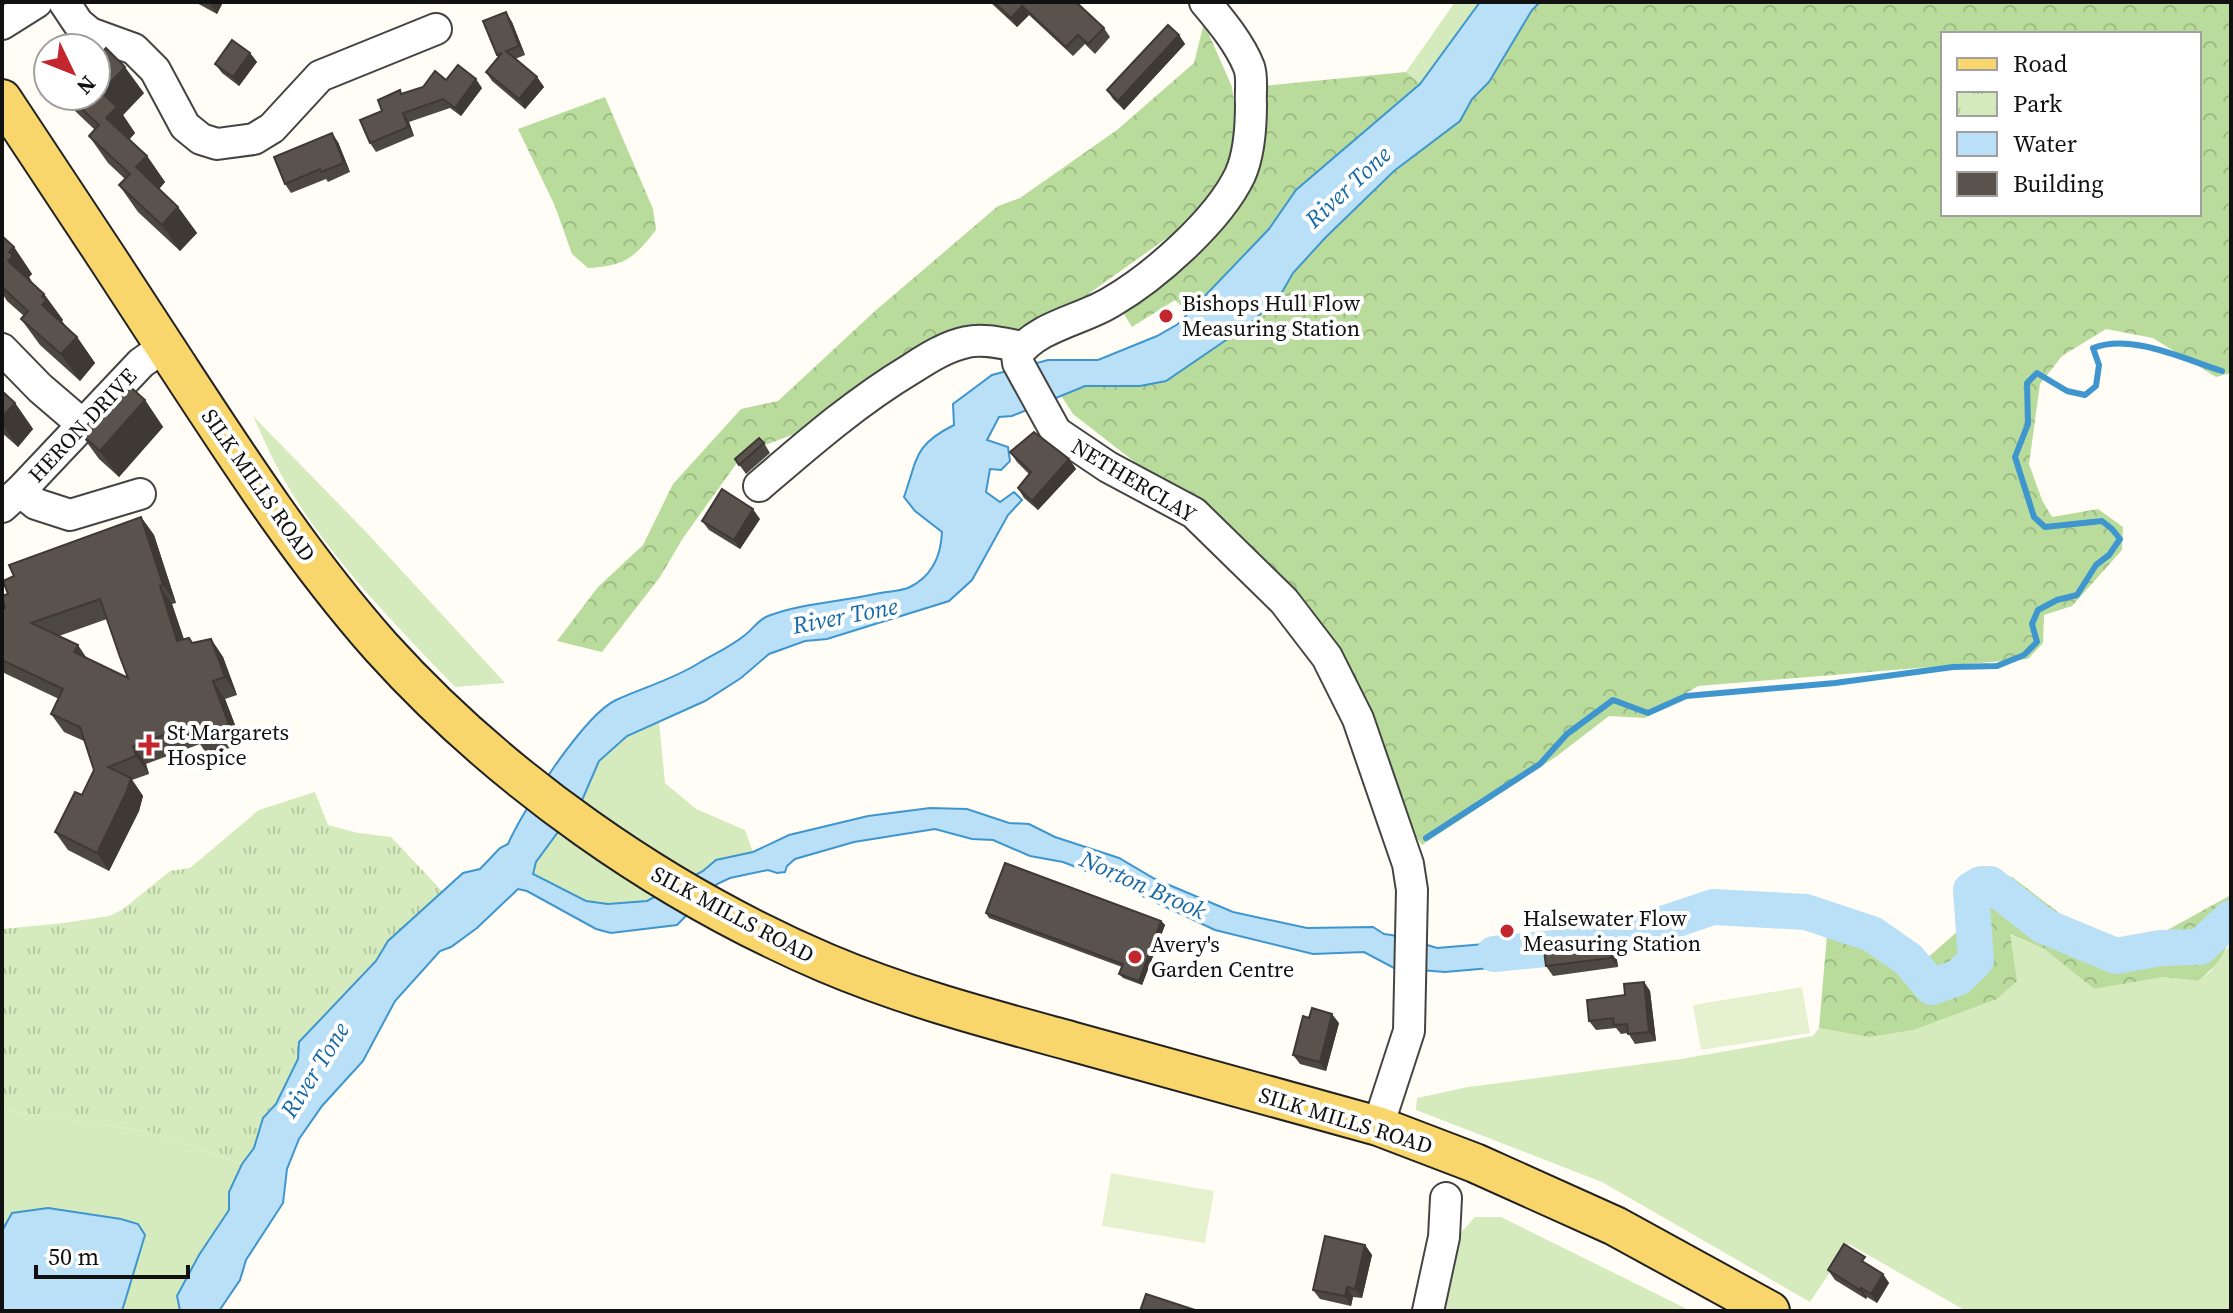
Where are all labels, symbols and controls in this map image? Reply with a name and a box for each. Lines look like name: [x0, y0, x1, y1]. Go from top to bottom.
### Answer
north arrow: [32, 32, 112, 112]
legend: [1941, 32, 2201, 216]
text: Road: [2013, 47, 2068, 80]
text: N: [70, 70, 103, 102]
text: Park: [2013, 87, 2063, 120]
text: Water: [2013, 127, 2077, 160]
water label: River Tone: [1297, 138, 1398, 236]
text: Building: [2013, 167, 2104, 200]
place label: Bishops Hull Flow Measuring Station: [1182, 288, 1361, 343]
marker: Bishops Hull Flow Measuring Station: [1157, 307, 1175, 325]
street label: HERON DRIVE: [21, 361, 143, 489]
street label: SILK MILLS ROAD: [195, 403, 323, 567]
street label: NETHERCLAY: [1066, 431, 1202, 529]
water label: River Tone: [789, 589, 901, 642]
place label: St Margarets Hospice: [167, 717, 289, 772]
marker: St Margarets Hospice: [138, 734, 160, 756]
water label: Norton Brook: [1074, 842, 1212, 927]
street label: SILK MILLS ROAD: [646, 858, 820, 970]
place label: Halsewater Flow Measuring Station: [1523, 903, 1701, 958]
marker: Halsewater Flow Measuring Station: [1498, 922, 1516, 940]
place label: Avery's Garden Centre: [1151, 929, 1294, 984]
marker: Avery's Garden Centre: [1126, 948, 1144, 966]
water label: River Tone: [272, 1016, 357, 1124]
street label: SILK MILLS ROAD: [1256, 1079, 1436, 1161]
scale bar: [36, 1229, 188, 1279]
text: 50 m: [48, 1240, 99, 1273]

